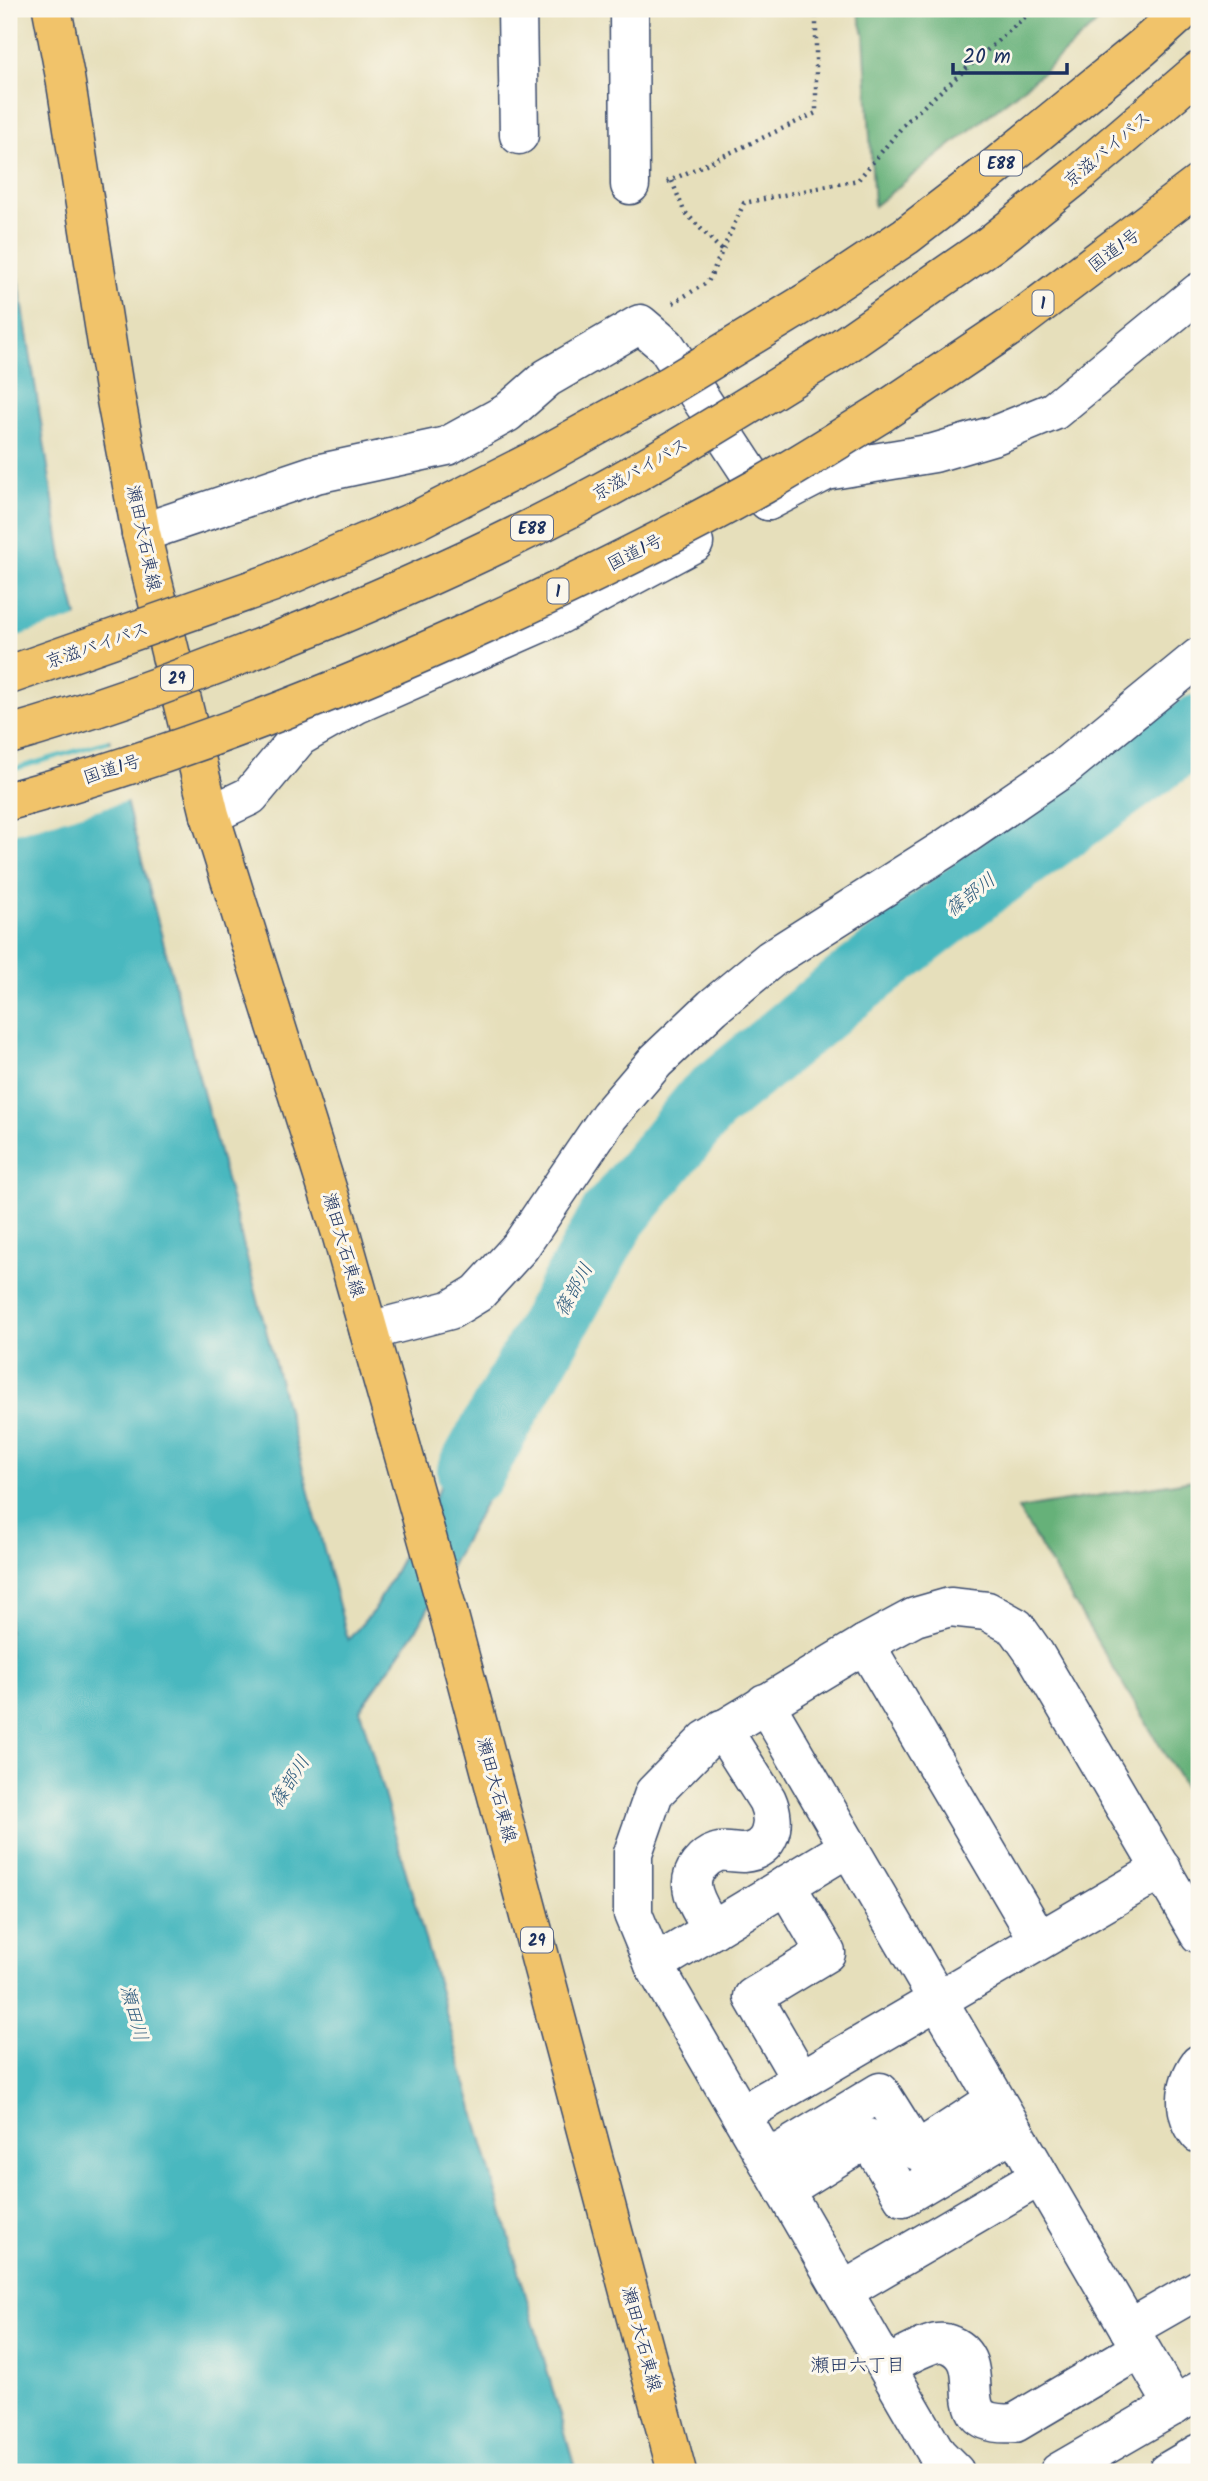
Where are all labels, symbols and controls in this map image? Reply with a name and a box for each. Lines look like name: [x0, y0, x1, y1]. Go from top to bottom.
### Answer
scale bar: [953, 32, 1066, 76]
text: 20 m: [963, 41, 1011, 74]
street label: 京滋バイパス: [1057, 104, 1159, 196]
road number: E88: [980, 150, 1022, 176]
street label: 国道1号: [1082, 222, 1147, 281]
road number: 1: [1032, 290, 1054, 316]
street label: 京滋バイパス: [587, 431, 695, 510]
street label: 瀬田大石東線: [117, 482, 168, 594]
road number: E88: [511, 516, 553, 540]
street label: 国道1号: [603, 527, 669, 580]
road number: 1: [548, 578, 568, 604]
street label: 京滋バイパス: [42, 615, 153, 678]
road number: 29: [161, 666, 193, 691]
street label: 国道1号: [80, 747, 145, 793]
water label: 篠部川: [940, 866, 1003, 925]
street label: 瀬田大石東線: [314, 1190, 371, 1301]
water label: 篠部川: [548, 1258, 602, 1322]
street label: 瀬田大石東線: [468, 1734, 524, 1846]
water label: 篠部川: [263, 1750, 319, 1814]
road number: 29: [521, 1928, 553, 1952]
water label: 瀬田川: [111, 1982, 155, 2045]
street label: 瀬田大石東線: [613, 2283, 669, 2395]
district label: 瀬田六丁目: [810, 2351, 906, 2381]

